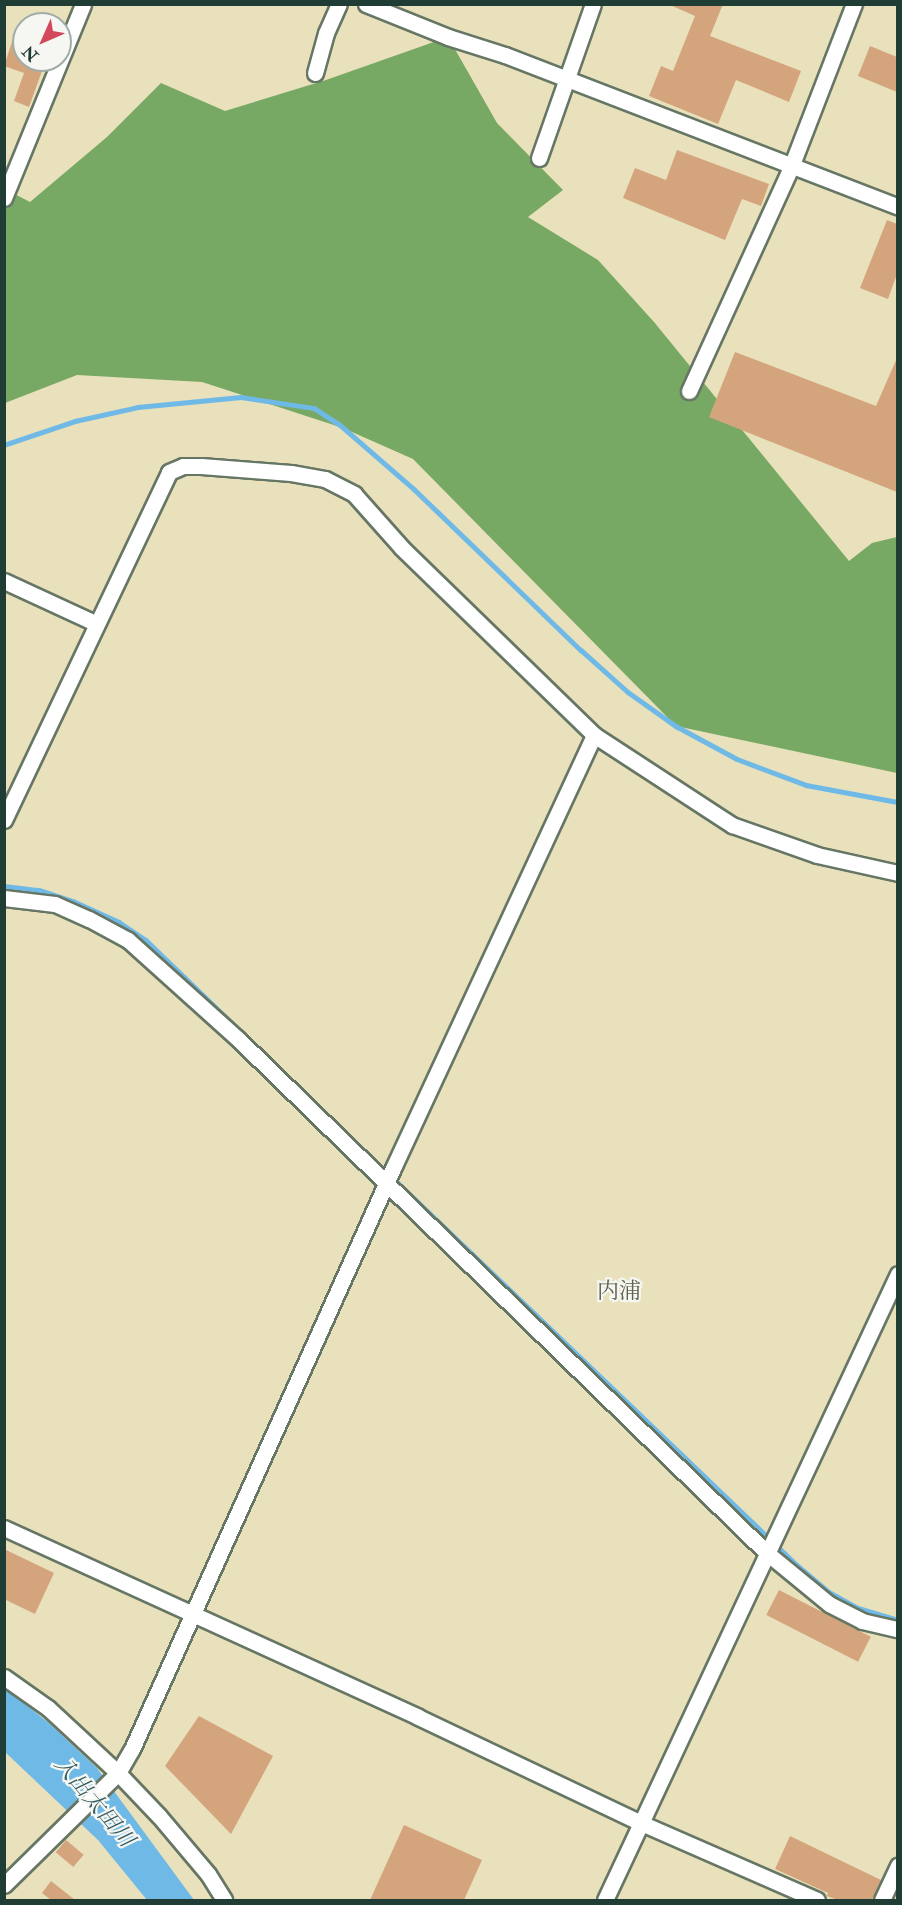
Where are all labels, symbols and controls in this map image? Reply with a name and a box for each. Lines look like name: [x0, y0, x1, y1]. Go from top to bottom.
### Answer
north arrow: [12, 12, 72, 72]
text: N: [19, 41, 43, 65]
district label: 内浦: [597, 1279, 641, 1305]
water label: 入出太田川: [49, 1751, 139, 1853]

